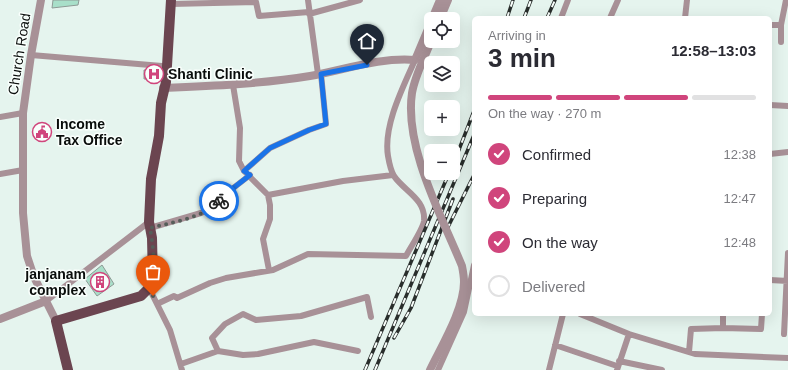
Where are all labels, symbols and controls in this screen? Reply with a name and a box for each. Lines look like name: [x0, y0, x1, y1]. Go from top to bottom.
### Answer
street label: Church Road: [5, 12, 33, 96]
map controls: [424, 12, 460, 180]
button: locate: [424, 12, 460, 48]
pin: [350, 24, 384, 65]
text: Arriving in: [488, 28, 546, 43]
icon: home: [356, 30, 378, 52]
text: 12:58–13:03: [671, 42, 756, 59]
text: 3 min: [488, 43, 556, 73]
button: layers: [424, 56, 460, 92]
hospital icon: Shanti Clinic: [143, 63, 165, 85]
place label: Shanti Clinic: [168, 66, 253, 82]
button: +: [424, 100, 460, 136]
text: On the way · 270 m: [488, 106, 601, 121]
place label: Income Tax Office: [56, 116, 123, 148]
public building icon: Income Tax Office: [31, 121, 53, 143]
icon: check: [488, 143, 510, 165]
button: −: [424, 144, 460, 180]
text: Confirmed: [522, 146, 591, 163]
text: 12:38: [723, 147, 756, 162]
courier: [199, 181, 239, 221]
icon: check: [488, 187, 510, 209]
icon: bike: [208, 190, 230, 212]
text: Preparing: [522, 190, 587, 207]
text: 12:47: [723, 191, 756, 206]
icon: check: [488, 231, 510, 253]
text: On the way: [522, 234, 598, 251]
text: 12:48: [723, 235, 756, 250]
pin: [136, 255, 170, 296]
icon: bag: [142, 261, 164, 283]
place label: janjanam complex: [24, 266, 86, 298]
building icon: janjanam complex: [89, 271, 111, 293]
text: Delivered: [522, 278, 585, 295]

